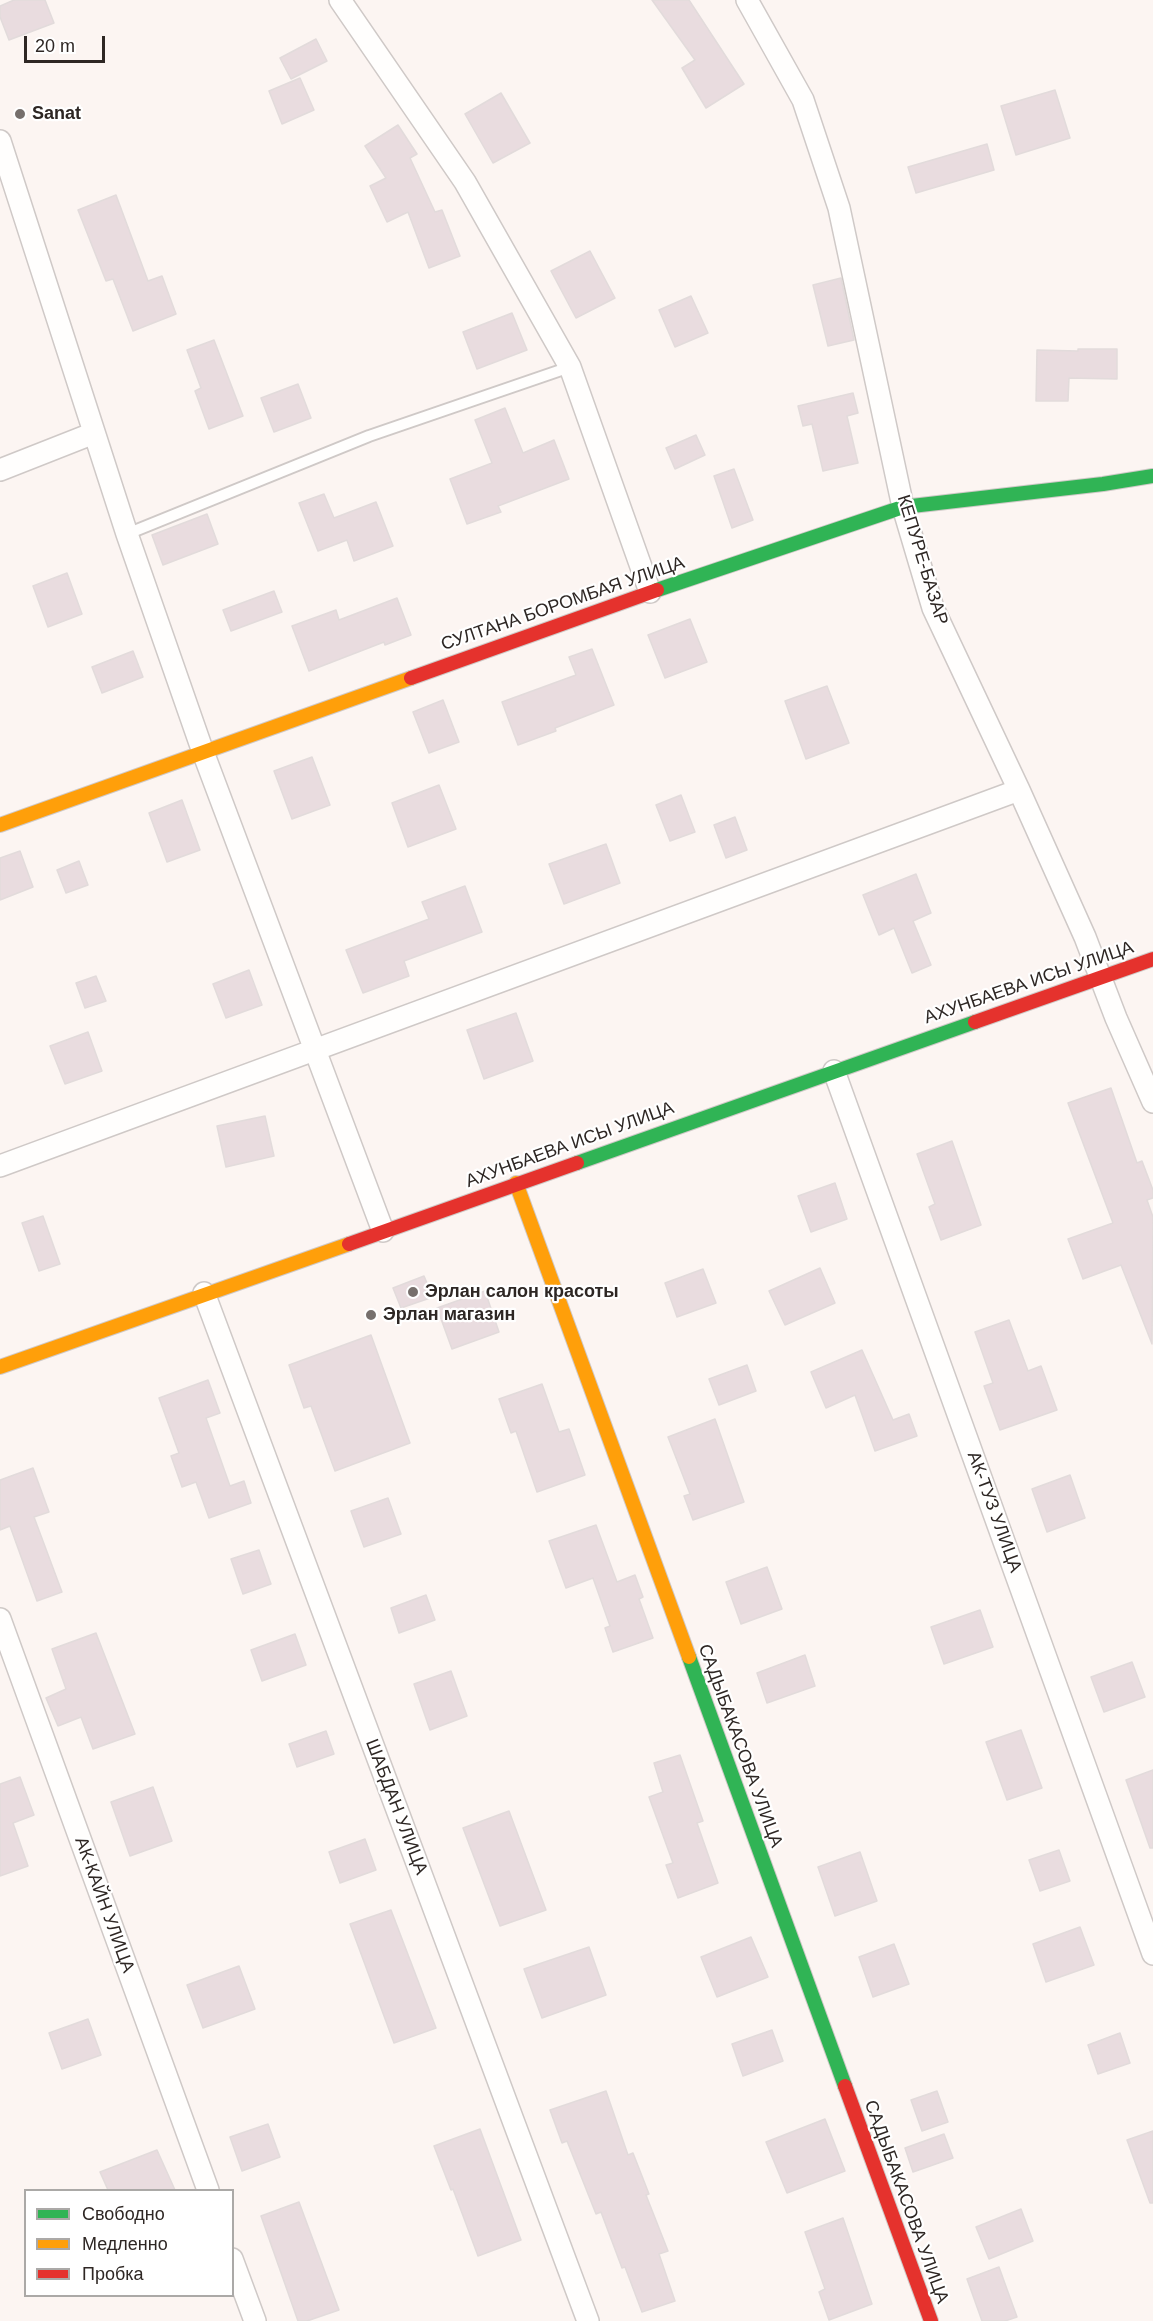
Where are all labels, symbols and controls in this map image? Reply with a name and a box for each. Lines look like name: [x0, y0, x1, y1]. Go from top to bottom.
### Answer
scale bar: [27, 24, 108, 62]
text: 20 m: [35, 36, 75, 56]
place label: Sanat: [32, 103, 81, 125]
marker: Sanat: [13, 107, 27, 121]
street label: КЕПУРЕ-БАЗАР: [892, 492, 952, 628]
street label: СУЛТАНА БОРОМБАЯ УЛИЦА: [438, 552, 688, 656]
street label: АХУНБАЕВА ИСЫ УЛИЦА: [921, 937, 1137, 1029]
street label: АХУНБАЕВА ИСЫ УЛИЦА: [463, 1097, 677, 1193]
place label: Эрлан салон красоты: [425, 1281, 619, 1303]
marker: Эрлан салон красоты: [406, 1285, 420, 1299]
place label: Эрлан магазин: [383, 1304, 515, 1326]
marker: Эрлан магазин: [364, 1308, 378, 1322]
street label: АК-ТУЗ УЛИЦА: [962, 1448, 1026, 1576]
street label: САДЫБАКАСОВА УЛИЦА: [693, 1641, 787, 1851]
street label: ШАБДАН УЛИЦА: [360, 1736, 432, 1878]
street label: АК-КАЙН УЛИЦА: [69, 1834, 139, 1976]
street label: САДЫБАКАСОВА УЛИЦА: [859, 2097, 953, 2307]
legend: [24, 2189, 234, 2297]
text: Свободно: [82, 2204, 165, 2224]
text: Медленно: [82, 2234, 168, 2254]
text: Пробка: [82, 2264, 144, 2284]

